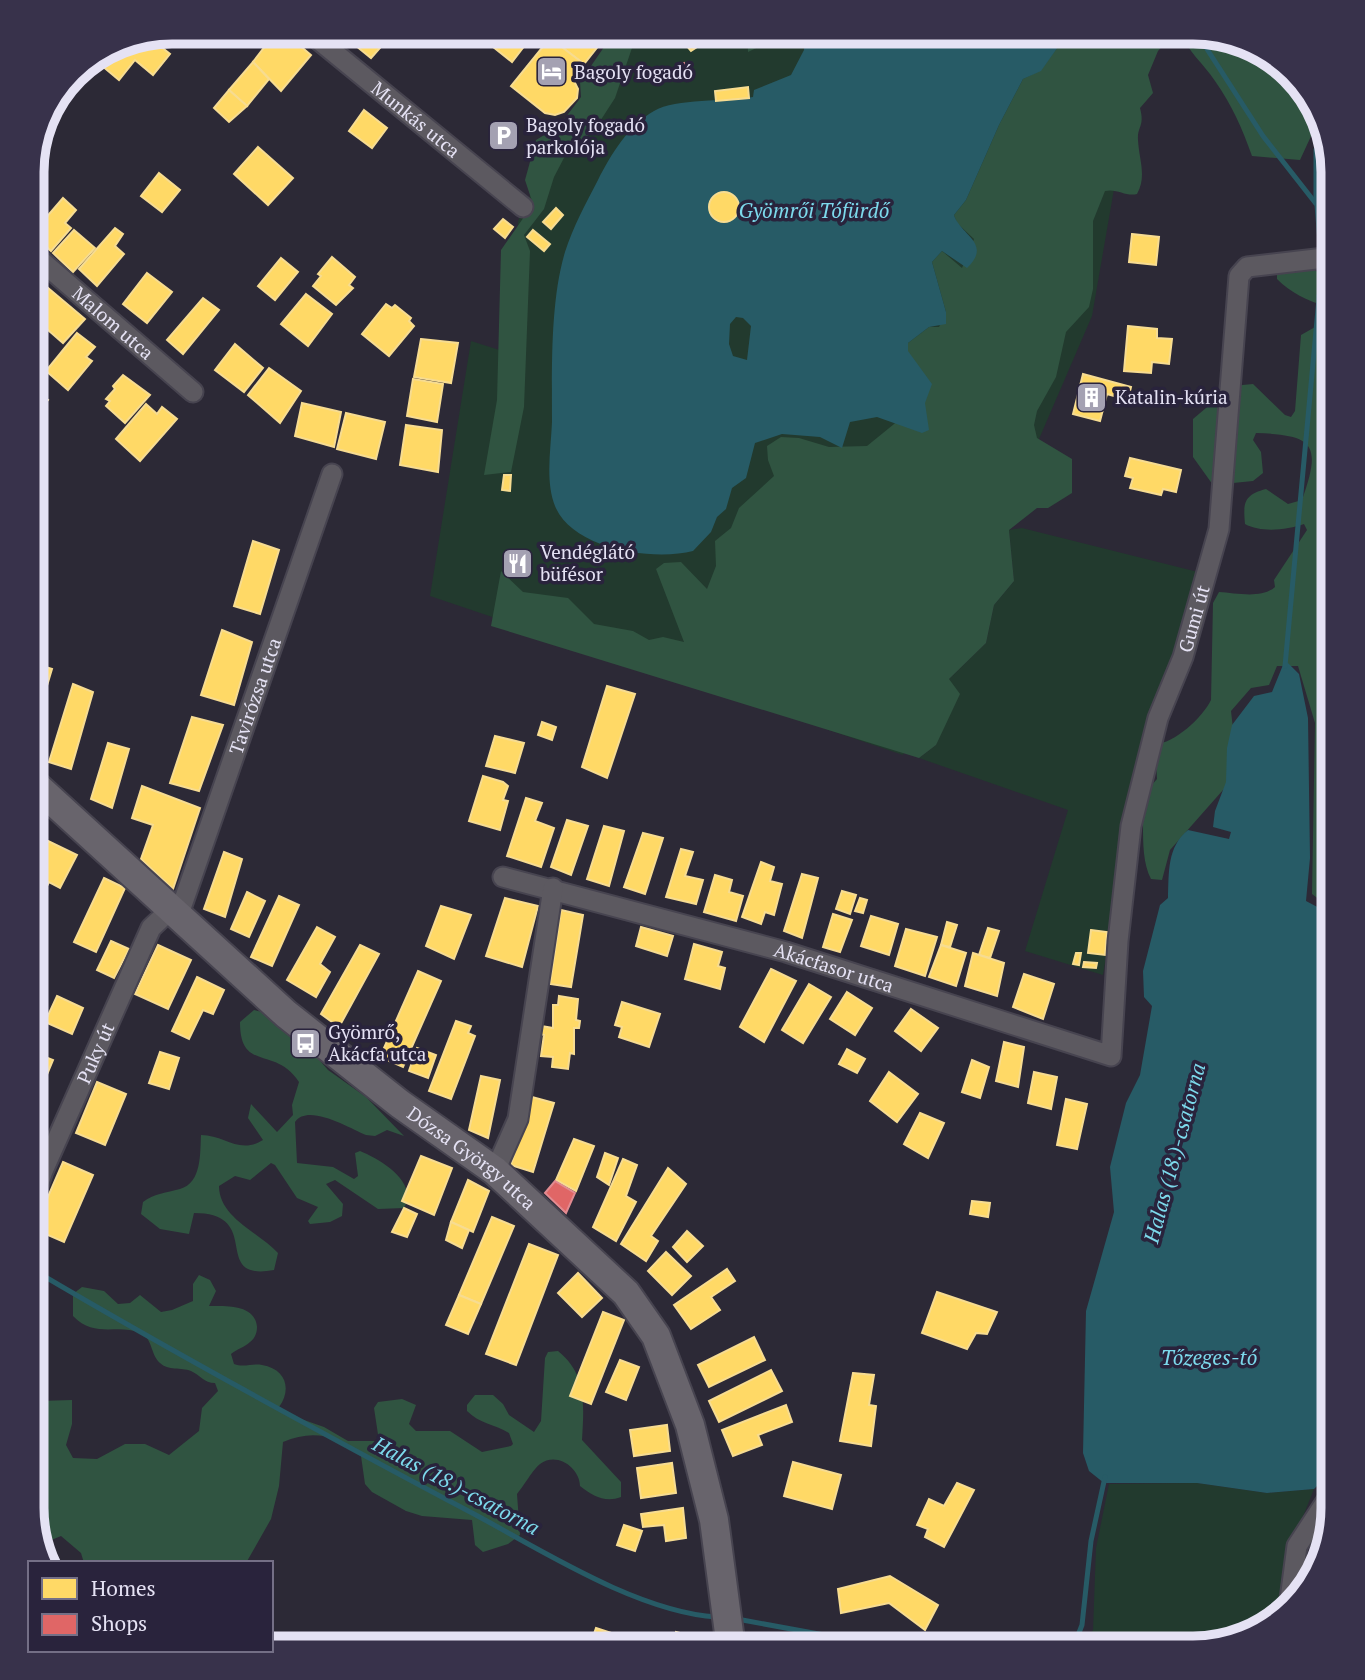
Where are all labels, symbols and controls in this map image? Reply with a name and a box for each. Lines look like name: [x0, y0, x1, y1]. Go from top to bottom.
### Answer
hotel icon: Bagoly fogadó: [534, 55, 568, 89]
place label: Bagoly fogadó: [574, 59, 693, 84]
street label: Munkás utca: [367, 75, 466, 163]
place label: Bagoly fogadó parkolója: [526, 112, 645, 159]
parking icon: Bagoly fogadó parkolója: [486, 119, 520, 153]
water label: Gyömrői Tófürdő: [739, 196, 891, 224]
street label: Malom utca: [67, 280, 160, 365]
building icon: Katalin-kúria: [1075, 380, 1109, 414]
place label: Katalin-kúria: [1115, 384, 1228, 409]
place label: Vendéglátó büfésor: [540, 539, 635, 586]
restaurant icon: Vendéglátó büfésor: [500, 546, 534, 580]
street label: Gumi út: [1172, 582, 1215, 655]
street label: Tavirózsa utca: [223, 634, 286, 758]
street label: Akácfasor utca: [771, 936, 897, 998]
street label: Puky út: [71, 1018, 119, 1087]
place label: Gyömrő, Akácfa utca: [328, 1019, 427, 1066]
bus stop icon: Gyömrő, Akácfa utca: [288, 1026, 322, 1060]
water label: Halas (18.)-csatorna: [1136, 1060, 1212, 1247]
street label: Dózsa György utca: [403, 1100, 542, 1215]
water label: Tőzeges-tó: [1161, 1343, 1258, 1371]
water label: Halas (18.)-csatorna: [367, 1429, 545, 1541]
legend: [28, 1561, 273, 1652]
text: Homes: [91, 1574, 156, 1602]
text: Shops: [91, 1609, 147, 1637]

